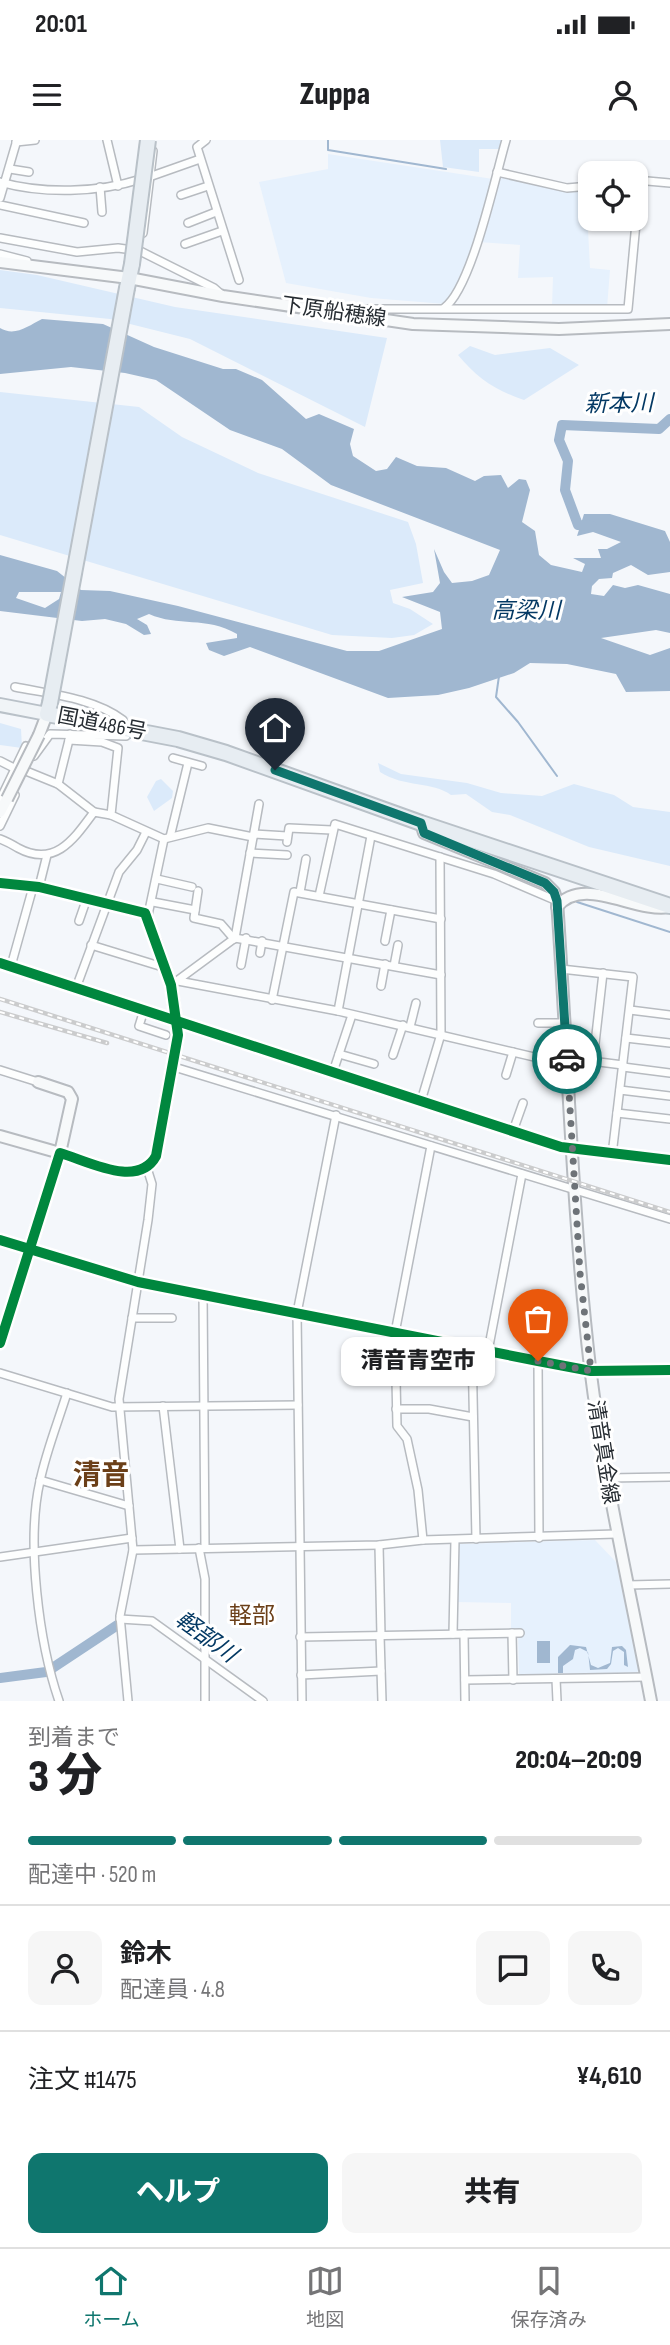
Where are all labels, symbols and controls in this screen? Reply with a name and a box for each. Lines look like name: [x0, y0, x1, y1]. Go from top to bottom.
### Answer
text: 20:01: [35, 9, 87, 40]
text: Zuppa: [300, 75, 370, 114]
icon: menu: [28, 76, 66, 114]
icon: person: [604, 76, 642, 114]
map controls: [578, 161, 648, 231]
button: locate: [578, 161, 648, 231]
street label: 下原船穂線: [280, 292, 388, 332]
water label: 新本川: [584, 389, 657, 419]
water label: 高梁川: [492, 597, 564, 625]
pin: [245, 698, 305, 770]
street label: 国道486号: [55, 703, 149, 745]
icon: home: [256, 709, 294, 747]
courier: [532, 1024, 602, 1094]
icon: car: [548, 1040, 586, 1078]
pin: [508, 1289, 568, 1361]
icon: bag: [519, 1300, 557, 1338]
callout: 清音青空市: [342, 1336, 496, 1386]
text: 清音青空市: [361, 1347, 476, 1375]
street label: 清音真金線: [582, 1398, 624, 1506]
district label: 清音: [73, 1459, 129, 1492]
district label: 軽部: [229, 1602, 275, 1630]
water label: 軽部川: [170, 1605, 245, 1670]
text: 到着まで: [28, 1724, 120, 1752]
text: 20:04–20:09: [515, 1745, 642, 1776]
text: 3 分: [28, 1750, 102, 1805]
text: 配達中 · 520 m: [28, 1861, 156, 1889]
button: person: [28, 1931, 102, 2005]
button: chat: [476, 1931, 550, 2005]
button: phone: [568, 1931, 642, 2005]
text: 鈴木: [120, 1939, 172, 1970]
text: 配達員 · 4.8: [120, 1976, 225, 2004]
text: ¥4,610: [576, 2061, 642, 2092]
text: 注文 #1475: [28, 2065, 137, 2096]
button: ヘルプ: [28, 2153, 328, 2233]
button: 共有: [342, 2153, 642, 2233]
tab: ホーム: [83, 2262, 140, 2332]
tab: 地図: [306, 2262, 344, 2332]
tab: 保存済み: [511, 2262, 587, 2332]

